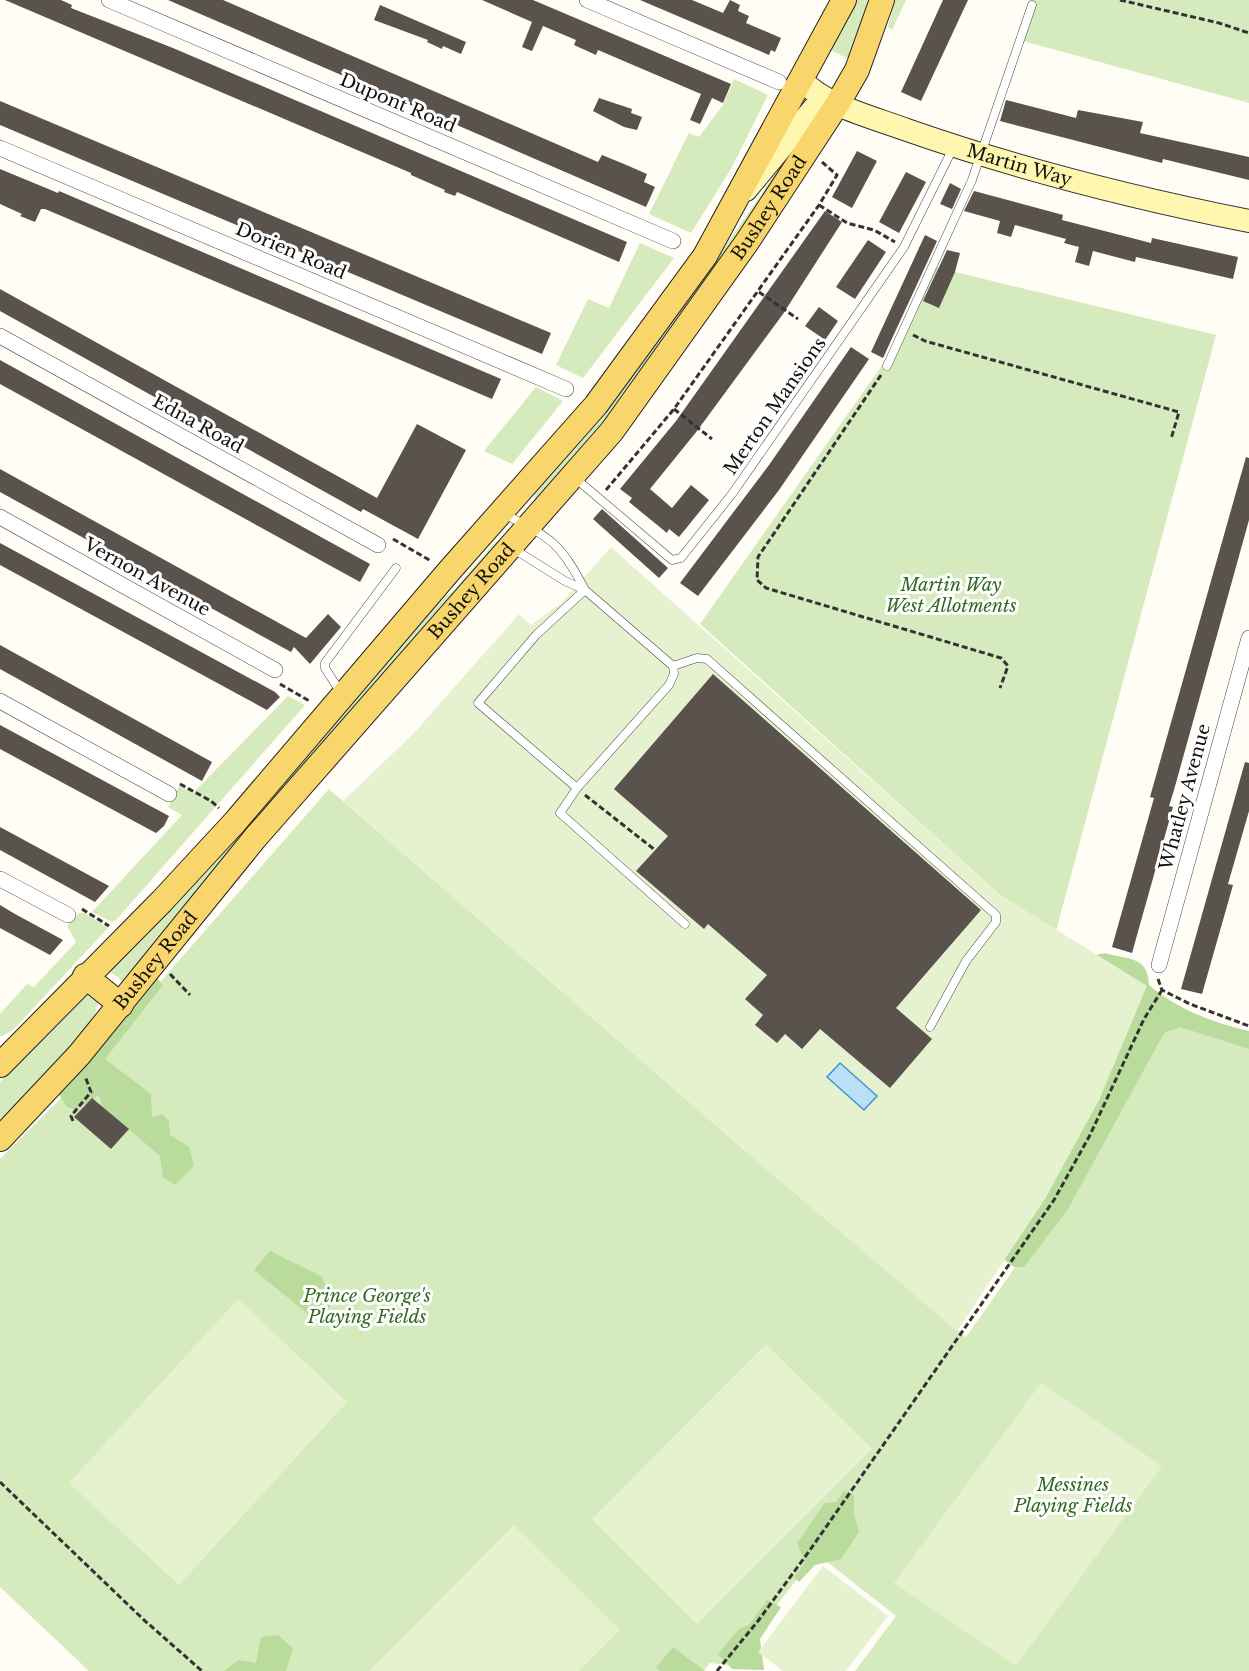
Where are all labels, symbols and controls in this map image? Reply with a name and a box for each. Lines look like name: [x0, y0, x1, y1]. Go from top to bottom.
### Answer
street label: Dupont Road: [337, 69, 459, 137]
street label: Martin Way: [964, 139, 1075, 191]
street label: Bushey Road: [727, 152, 811, 264]
street label: Dorien Road: [232, 218, 350, 284]
street label: Merton Mansions: [719, 333, 831, 479]
street label: Edna Road: [149, 390, 247, 458]
street label: Vernon Avenue: [79, 533, 214, 621]
street label: Bushey Road: [423, 539, 519, 644]
park label: Martin Way West Allotments: [886, 574, 1017, 617]
street label: Whatley Avenue: [1155, 721, 1215, 874]
street label: Bushey Road: [109, 907, 202, 1014]
park label: Prince George's Playing Fields: [302, 1285, 431, 1328]
park label: Messines Playing Fields: [1013, 1474, 1132, 1517]

